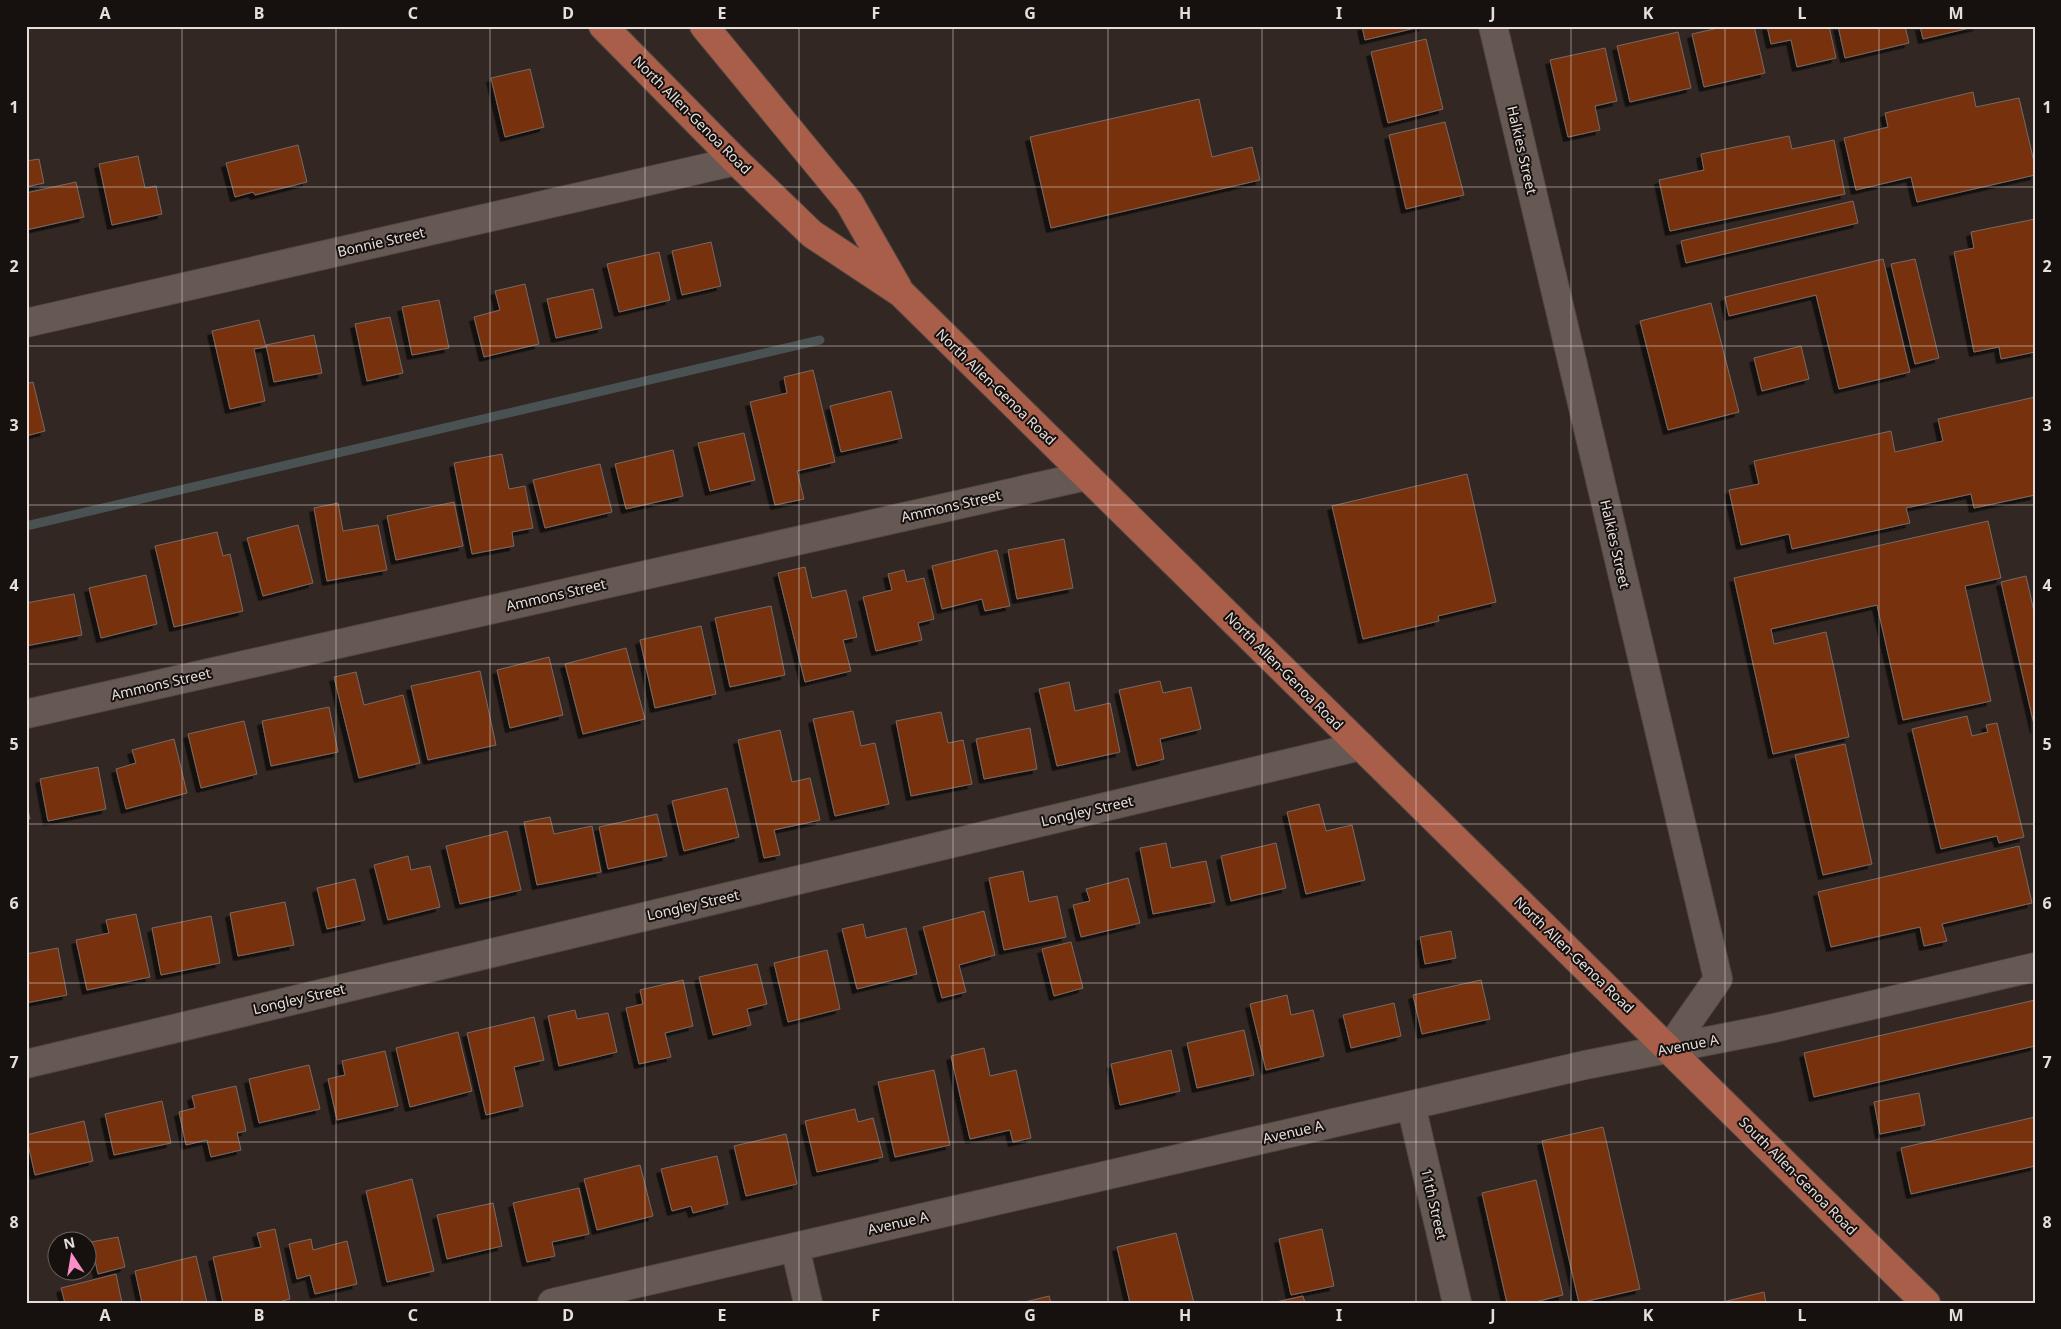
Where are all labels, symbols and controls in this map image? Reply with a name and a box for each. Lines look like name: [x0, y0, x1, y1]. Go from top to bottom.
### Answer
text: A: [99, 2, 111, 24]
text: B: [254, 2, 264, 24]
text: C: [408, 2, 418, 24]
text: D: [562, 2, 574, 24]
text: E: [718, 2, 727, 24]
text: F: [872, 2, 880, 24]
text: G: [1024, 2, 1036, 24]
text: H: [1179, 2, 1191, 24]
text: I: [1336, 2, 1342, 24]
text: J: [1488, 2, 1496, 24]
text: K: [1643, 2, 1654, 24]
text: L: [1798, 2, 1807, 24]
text: M: [1948, 2, 1964, 24]
street label: North Allen-Genoa Road: [629, 51, 756, 178]
text: 1: [9, 96, 19, 118]
text: 1: [2042, 96, 2052, 118]
street label: Halkies Street: [1503, 104, 1542, 196]
street label: Bonnie Street: [335, 222, 426, 261]
text: 2: [9, 255, 19, 277]
text: 2: [2042, 255, 2052, 277]
street label: North Allen-Genoa Road: [932, 324, 1060, 449]
text: 3: [9, 414, 19, 436]
text: 3: [2042, 414, 2052, 436]
street label: Ammons Street: [899, 485, 1003, 526]
street label: Halkies Street: [1596, 498, 1635, 590]
text: 4: [9, 574, 19, 596]
street label: Ammons Street: [504, 574, 608, 615]
text: 4: [2042, 574, 2052, 596]
street label: North Allen-Genoa Road: [1221, 607, 1348, 734]
street label: Ammons Street: [109, 663, 213, 704]
text: 5: [9, 733, 19, 755]
text: 5: [2042, 733, 2052, 755]
street label: Longley Street: [1039, 791, 1135, 830]
street label: Longley Street: [645, 885, 741, 924]
text: 6: [9, 892, 19, 914]
street label: North Allen-Genoa Road: [1510, 892, 1638, 1017]
text: 6: [2042, 892, 2052, 914]
street label: Longley Street: [251, 979, 347, 1018]
street label: Avenue A: [1656, 1029, 1720, 1060]
text: 7: [9, 1051, 19, 1073]
text: 7: [2042, 1051, 2052, 1073]
street label: South Allen-Genoa Road: [1735, 1112, 1862, 1239]
street label: Avenue A: [1261, 1115, 1325, 1148]
street label: 11th Street: [1417, 1166, 1452, 1241]
street label: Avenue A: [866, 1206, 930, 1239]
text: 8: [9, 1211, 19, 1233]
text: 8: [2042, 1211, 2052, 1233]
north arrow: [48, 1232, 98, 1282]
text: N: [62, 1232, 77, 1253]
text: A: [99, 1304, 111, 1326]
text: B: [254, 1304, 264, 1326]
text: C: [408, 1304, 418, 1326]
text: D: [562, 1304, 574, 1326]
text: E: [718, 1304, 727, 1326]
text: F: [872, 1304, 880, 1326]
text: G: [1024, 1304, 1036, 1326]
text: H: [1179, 1304, 1191, 1326]
text: I: [1336, 1304, 1342, 1326]
text: J: [1488, 1304, 1496, 1326]
text: K: [1643, 1304, 1654, 1326]
text: L: [1798, 1304, 1807, 1326]
text: M: [1948, 1304, 1964, 1326]

